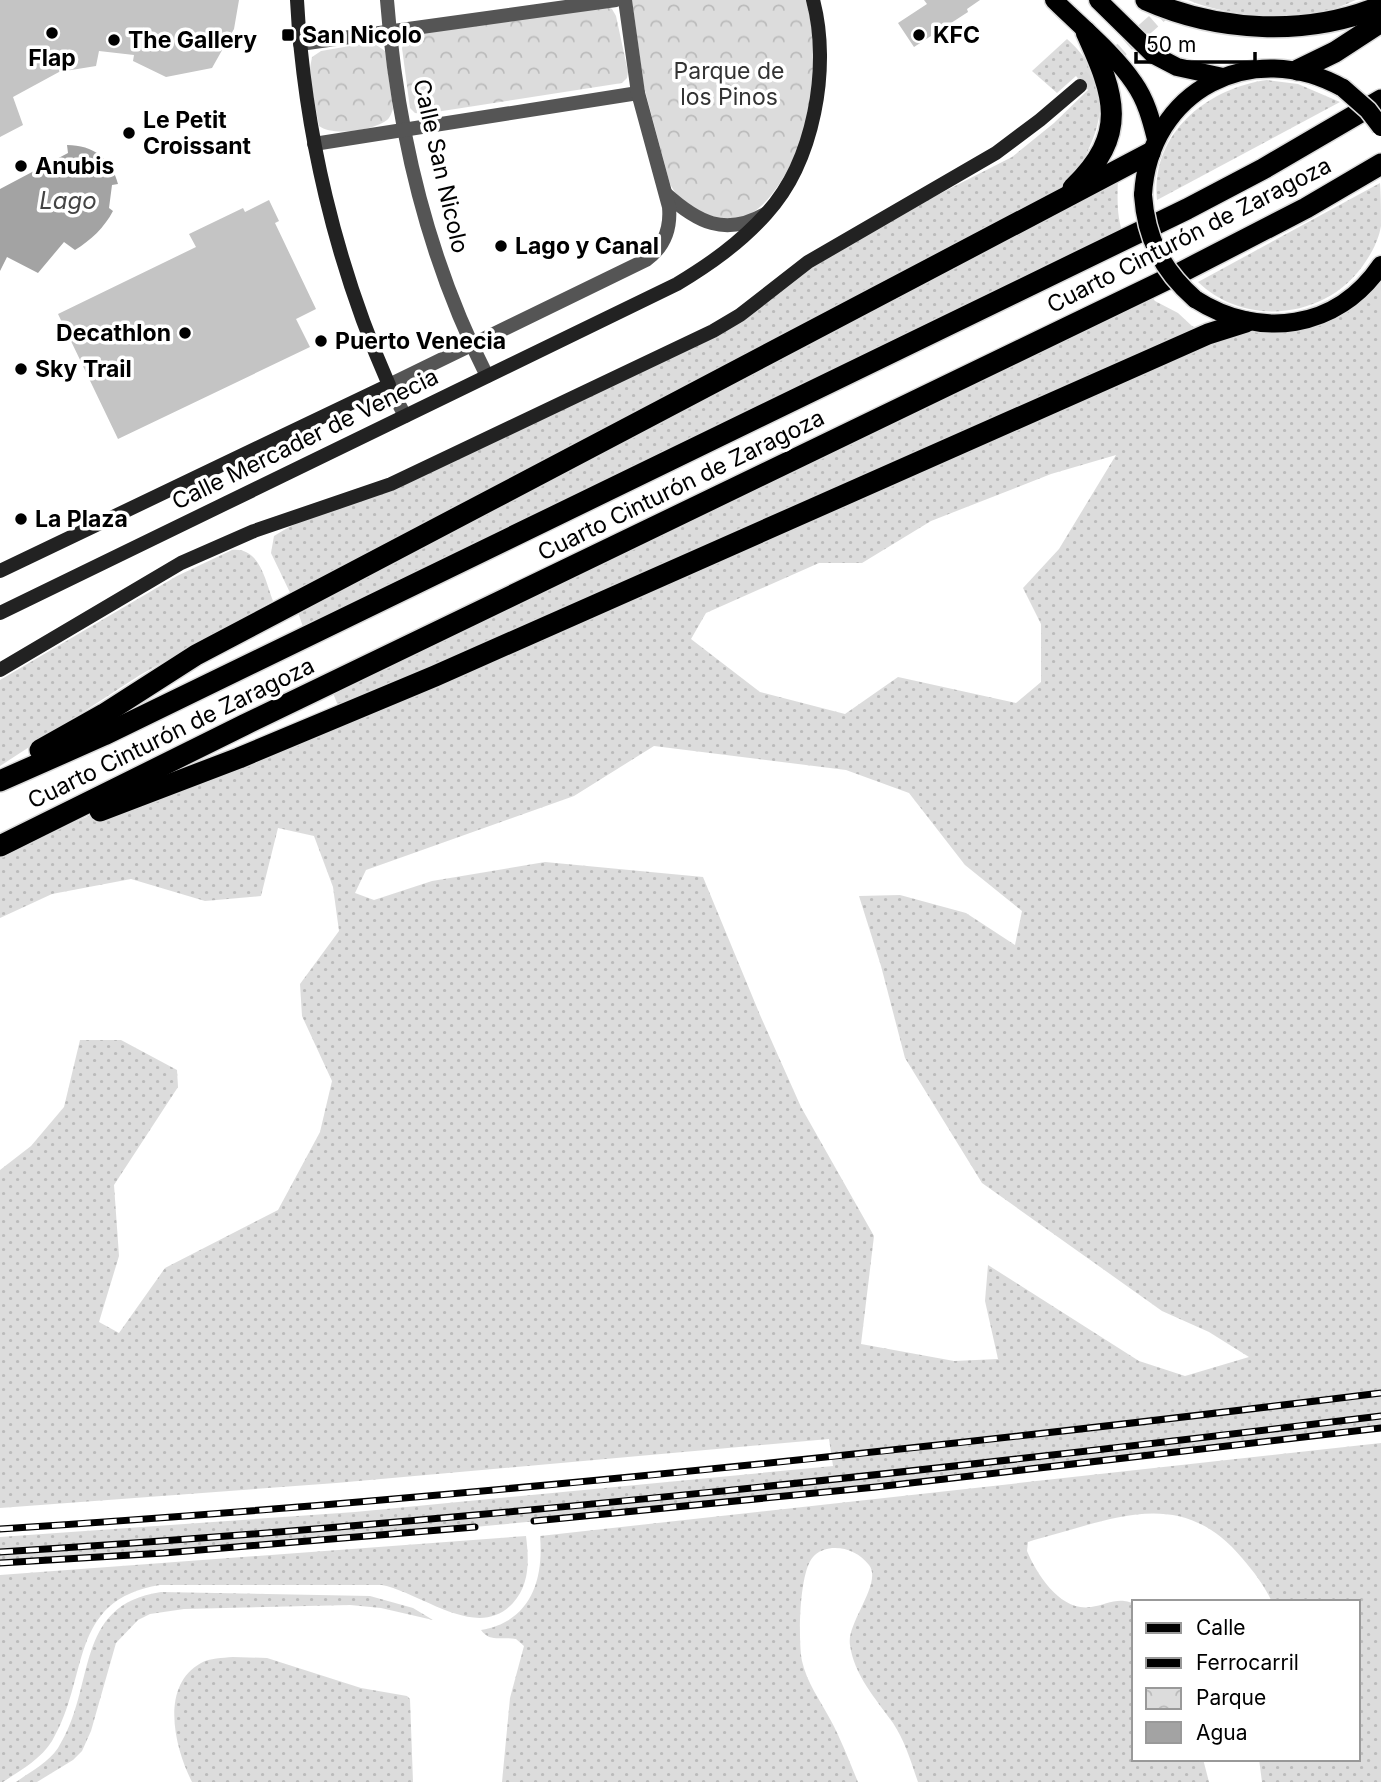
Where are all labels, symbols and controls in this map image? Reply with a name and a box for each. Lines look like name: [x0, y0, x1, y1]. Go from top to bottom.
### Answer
place label: San Nicolo: [302, 21, 422, 49]
place label: KFC: [933, 21, 980, 49]
scale bar: [1136, 21, 1255, 65]
marker: Flap: [44, 25, 60, 41]
place label: The Gallery: [128, 26, 257, 54]
marker: San Nicolo: [280, 27, 296, 43]
marker: KFC: [911, 27, 927, 43]
marker: The Gallery: [106, 32, 122, 48]
text: 50 m: [1146, 32, 1196, 57]
place label: Flap: [28, 44, 76, 72]
park label: Parque de los Pinos: [674, 57, 784, 111]
street label: Calle San Nicolo: [407, 76, 475, 256]
place label: Le Petit Croissant: [143, 106, 252, 160]
marker: Le Petit Croissant: [121, 125, 137, 141]
street label: Cuarto Cinturón de Zaragoza: [1042, 151, 1336, 319]
place label: Anubis: [35, 152, 115, 180]
marker: Anubis: [13, 158, 29, 174]
water label: Lago: [39, 186, 97, 215]
place label: Lago y Canal: [515, 232, 659, 260]
marker: Lago y Canal: [493, 238, 509, 254]
place label: Decathlon: [56, 319, 171, 347]
marker: Decathlon: [177, 325, 193, 341]
place label: Puerto Venecia: [335, 327, 506, 355]
marker: Puerto Venecia: [313, 333, 329, 349]
place label: Sky Trail: [35, 355, 132, 383]
marker: Sky Trail: [13, 361, 29, 377]
street label: Calle Mercader de Venecia: [167, 362, 443, 516]
street label: Cuarto Cinturón de Zaragoza: [533, 403, 829, 567]
place label: La Plaza: [35, 505, 128, 533]
marker: La Plaza: [13, 511, 29, 527]
street label: Cuarto Cinturón de Zaragoza: [23, 651, 319, 815]
legend: [1132, 1600, 1360, 1761]
text: Calle: [1196, 1615, 1246, 1640]
text: Ferrocarril: [1196, 1650, 1299, 1675]
text: Parque: [1196, 1685, 1266, 1710]
text: Agua: [1196, 1720, 1248, 1745]

